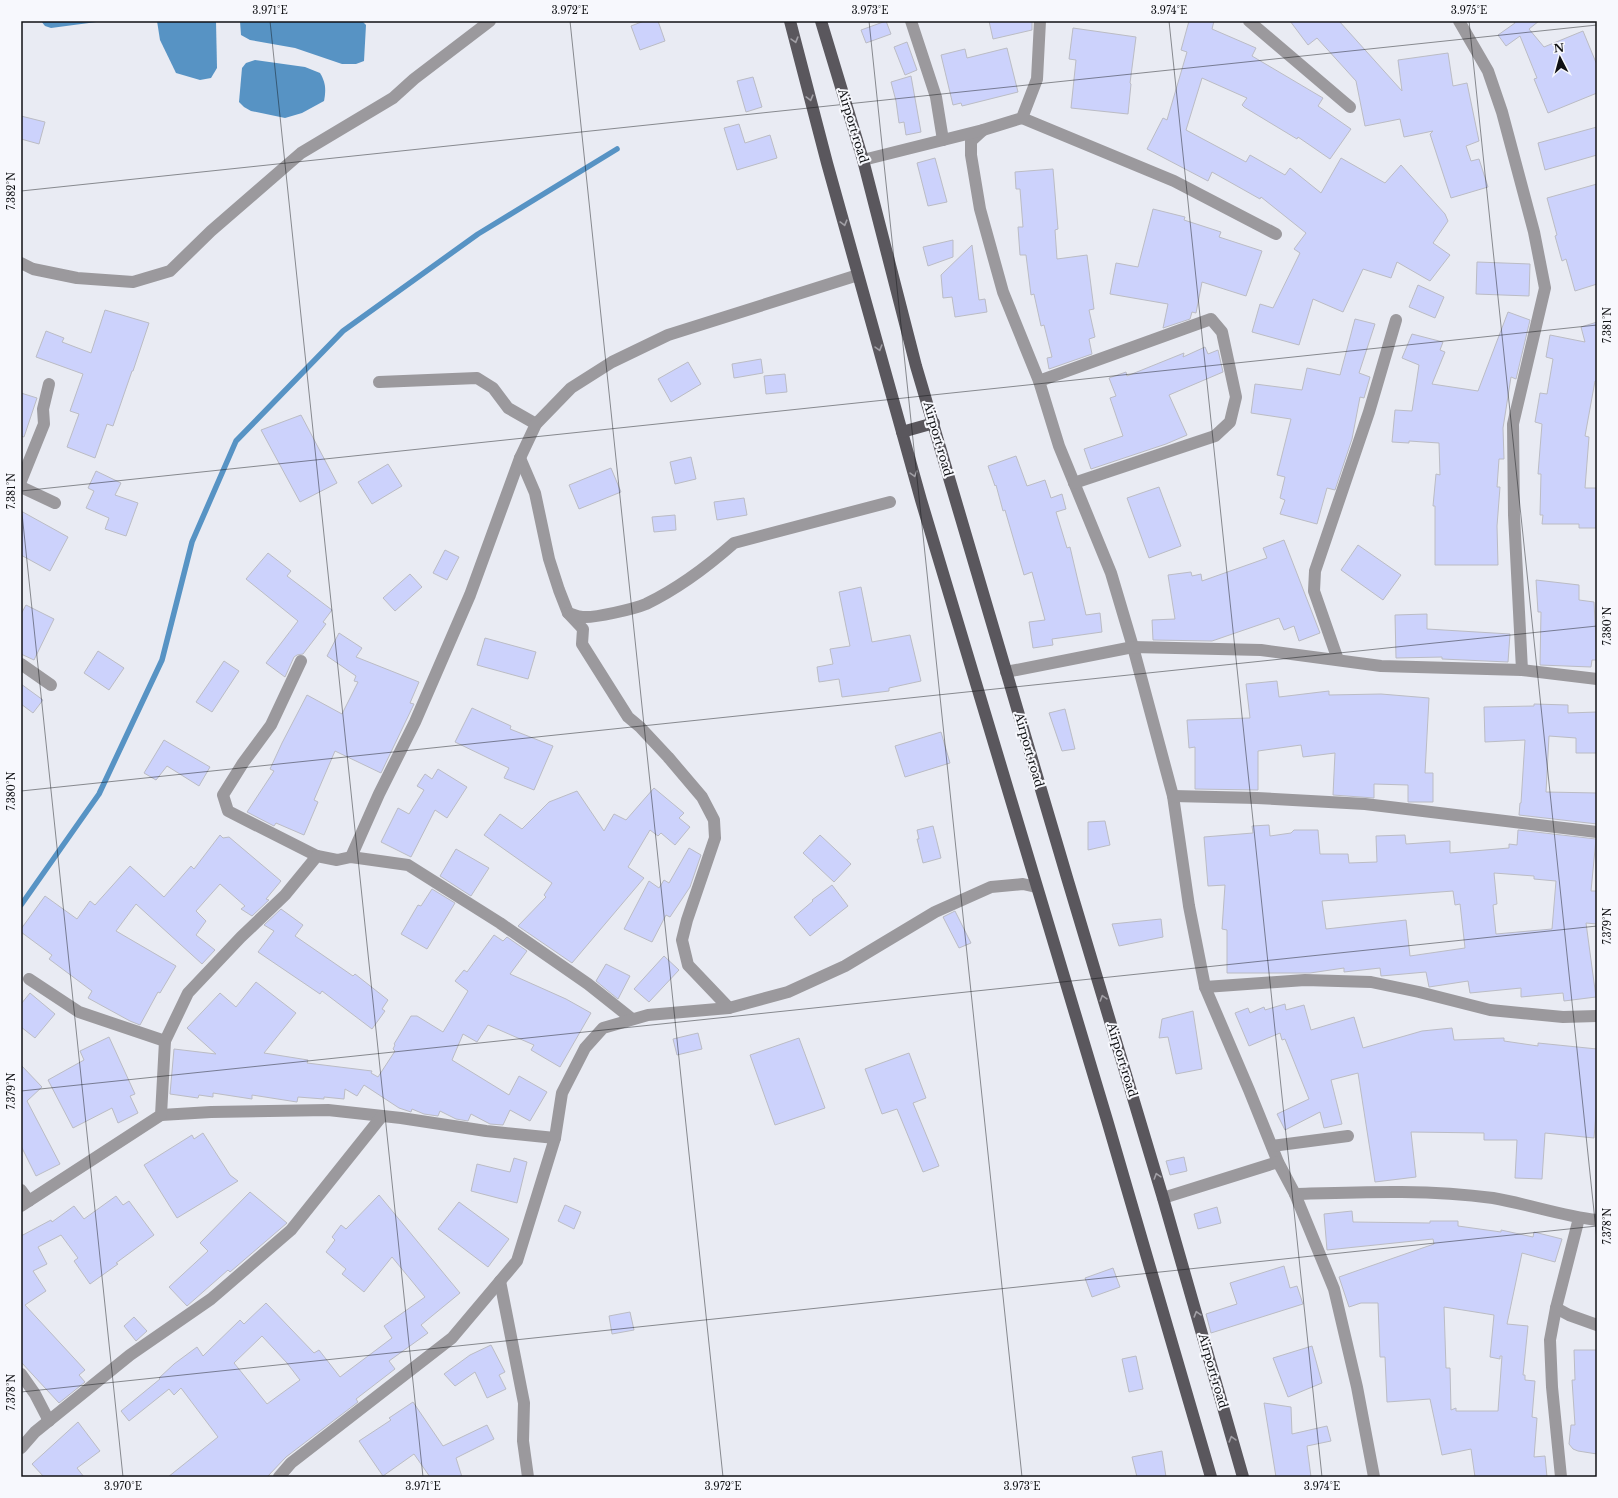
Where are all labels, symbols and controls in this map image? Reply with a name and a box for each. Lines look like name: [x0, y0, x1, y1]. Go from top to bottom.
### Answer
text: 3.971°E: [252, 4, 288, 17]
text: 3.972°E: [551, 4, 589, 17]
text: 3.973°E: [851, 4, 889, 17]
text: 3.974°E: [1151, 4, 1187, 17]
text: 3.975°E: [1451, 4, 1487, 17]
one-way arrow: [790, 37, 799, 44]
north arrow: [1540, 38, 1580, 78]
text: N: [1553, 40, 1565, 56]
street label: Airport road: [835, 86, 872, 165]
one-way arrow: [805, 94, 814, 101]
text: 7.382°N: [5, 172, 18, 210]
one-way arrow: [839, 219, 848, 226]
text: 7.381°N: [1601, 307, 1614, 343]
one-way arrow: [874, 345, 883, 352]
street label: Airport road: [920, 399, 956, 478]
one-way arrow: [909, 470, 918, 477]
text: 7.381°N: [5, 473, 18, 509]
text: 7.380°N: [1601, 607, 1614, 645]
street label: Airport road: [1011, 710, 1047, 789]
text: 7.380°N: [5, 772, 18, 810]
text: 7.379°N: [1601, 907, 1614, 945]
one-way arrow: [1099, 995, 1108, 1002]
street label: Airport road: [1104, 1020, 1141, 1099]
text: 7.379°N: [5, 1072, 18, 1110]
one-way arrow: [1153, 1173, 1162, 1180]
text: 7.378°N: [1601, 1208, 1614, 1244]
one-way arrow: [1193, 1311, 1202, 1318]
street label: Airport road: [1195, 1331, 1231, 1410]
text: 7.378°N: [5, 1374, 18, 1410]
one-way arrow: [1229, 1436, 1237, 1443]
text: 3.970°E: [104, 1480, 142, 1493]
text: 3.971°E: [405, 1480, 441, 1493]
text: 3.972°E: [704, 1480, 742, 1493]
text: 3.973°E: [1003, 1480, 1041, 1493]
text: 3.974°E: [1304, 1480, 1340, 1493]

